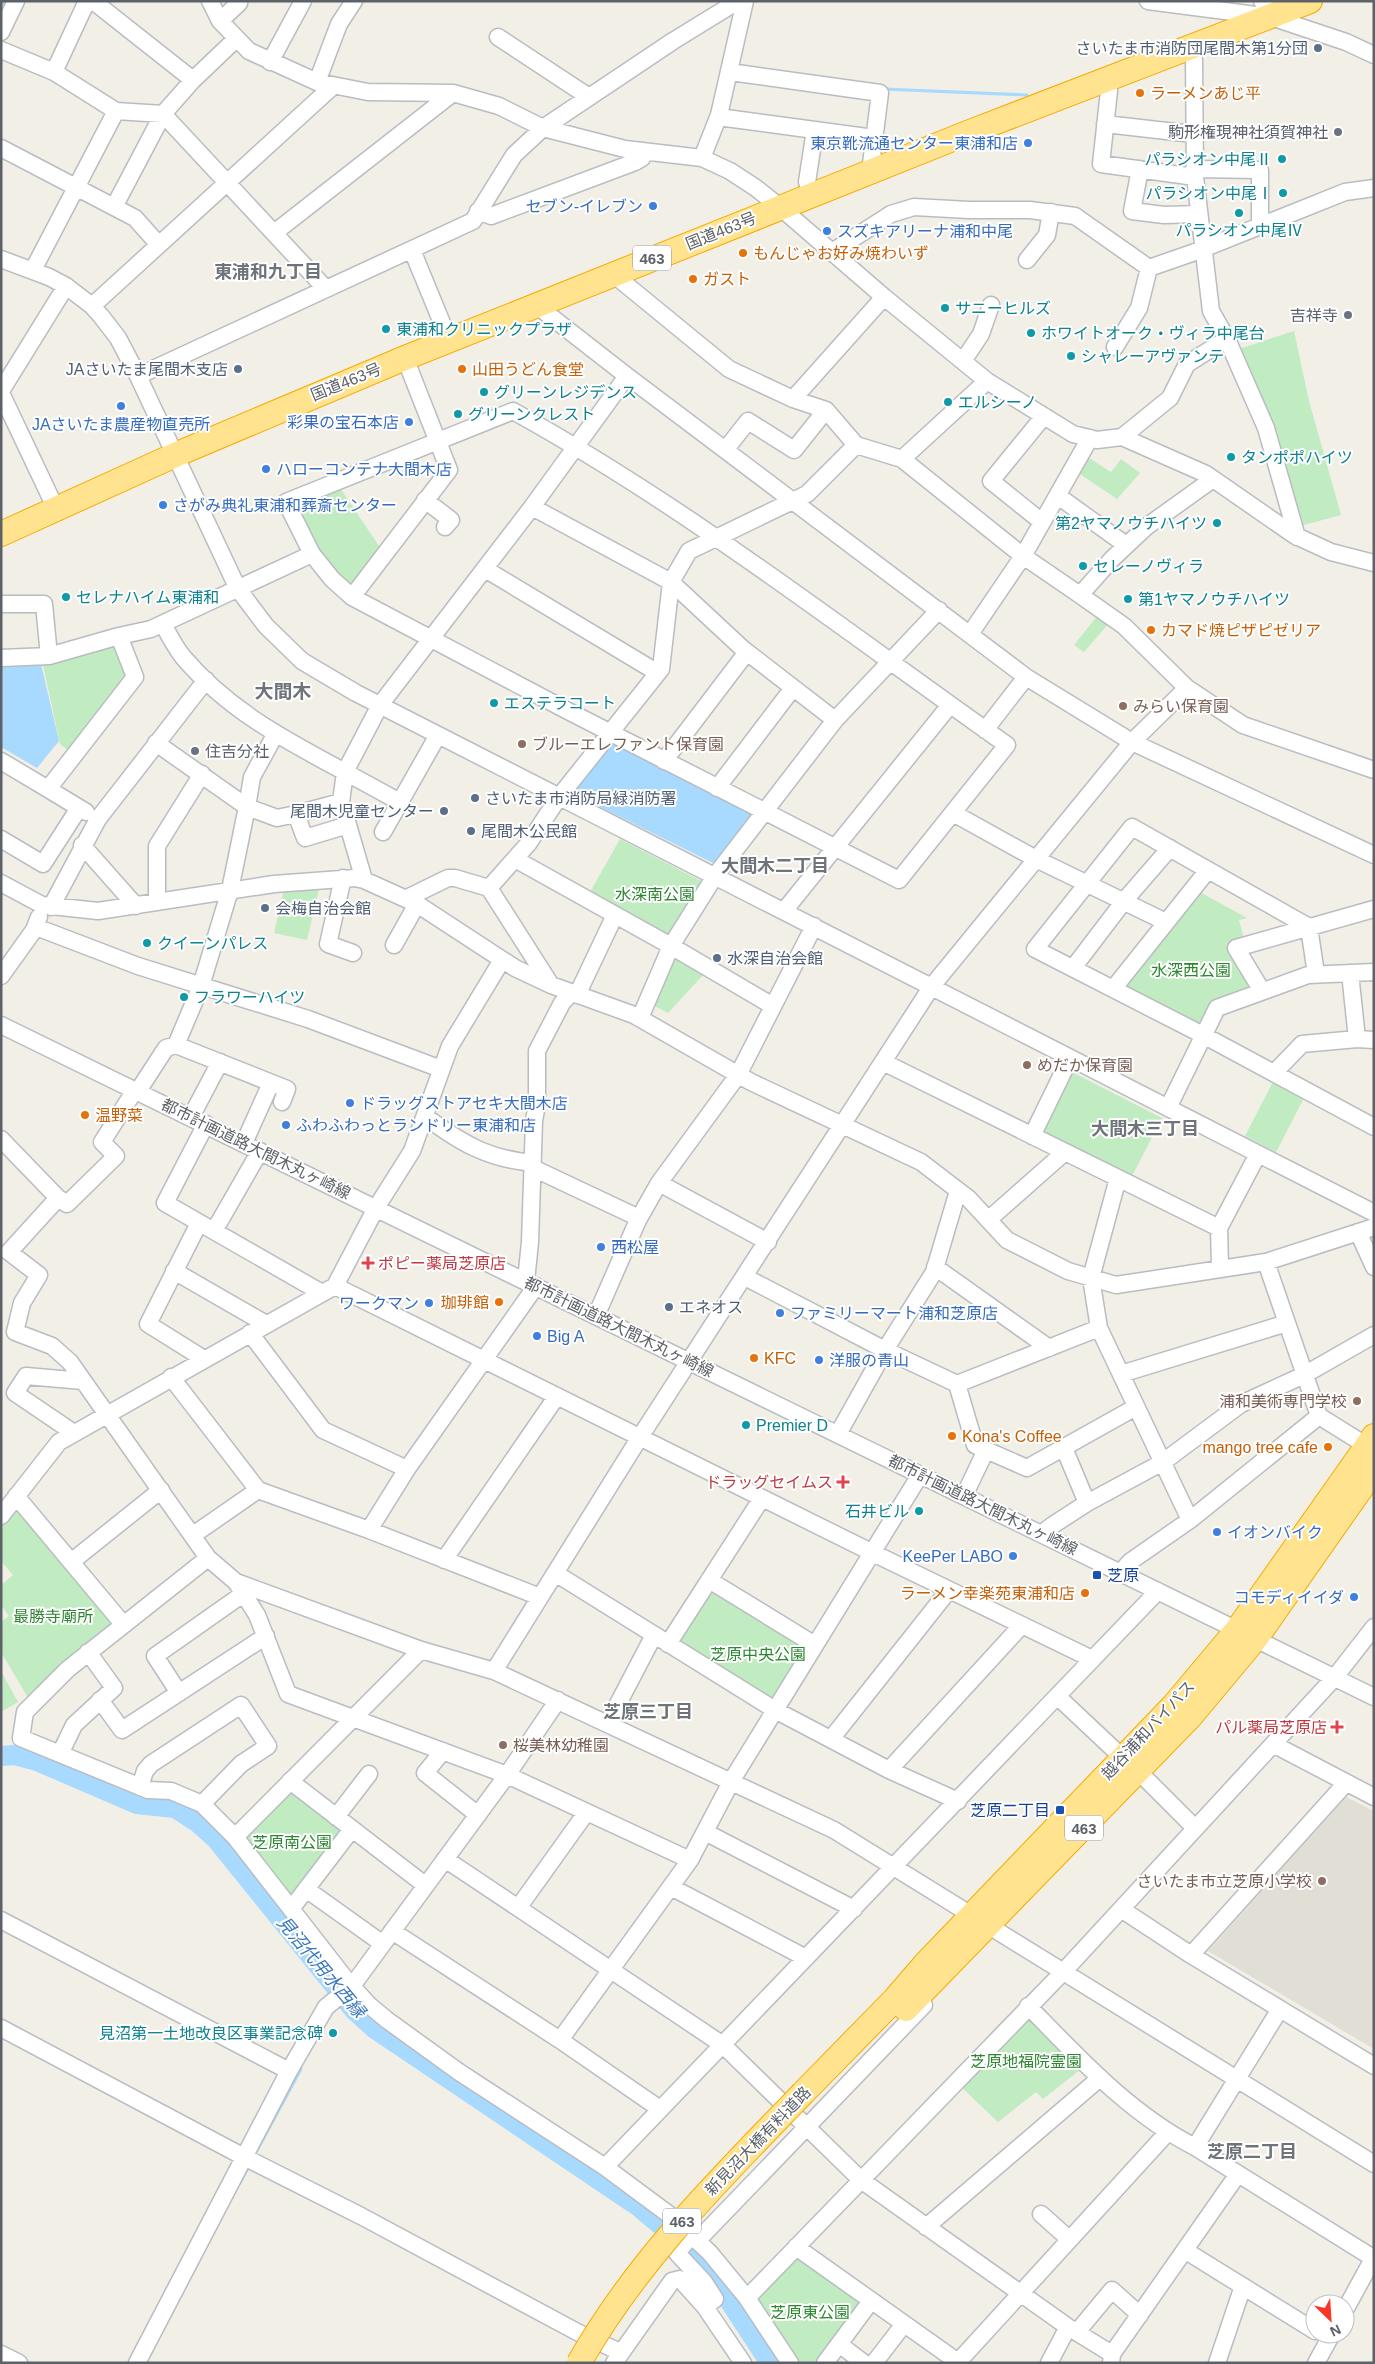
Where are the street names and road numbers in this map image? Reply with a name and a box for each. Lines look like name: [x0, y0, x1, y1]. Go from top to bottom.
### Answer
street label: 国道463号: [683, 209, 759, 253]
road number: 463: [633, 246, 671, 270]
street label: 国道463号: [308, 360, 384, 404]
street label: 都市計画道路大間木丸ヶ崎線: [159, 1096, 353, 1202]
street label: 都市計画道路大間木丸ヶ崎線: [522, 1274, 716, 1380]
street label: 都市計画道路大間木丸ヶ崎線: [886, 1452, 1080, 1558]
street label: 越谷浦和バイパス: [1098, 1678, 1198, 1782]
road number: 463: [1065, 1816, 1103, 1840]
street label: 新見沼大橋有料道路: [702, 2083, 814, 2199]
road number: 463: [663, 2208, 701, 2234]

